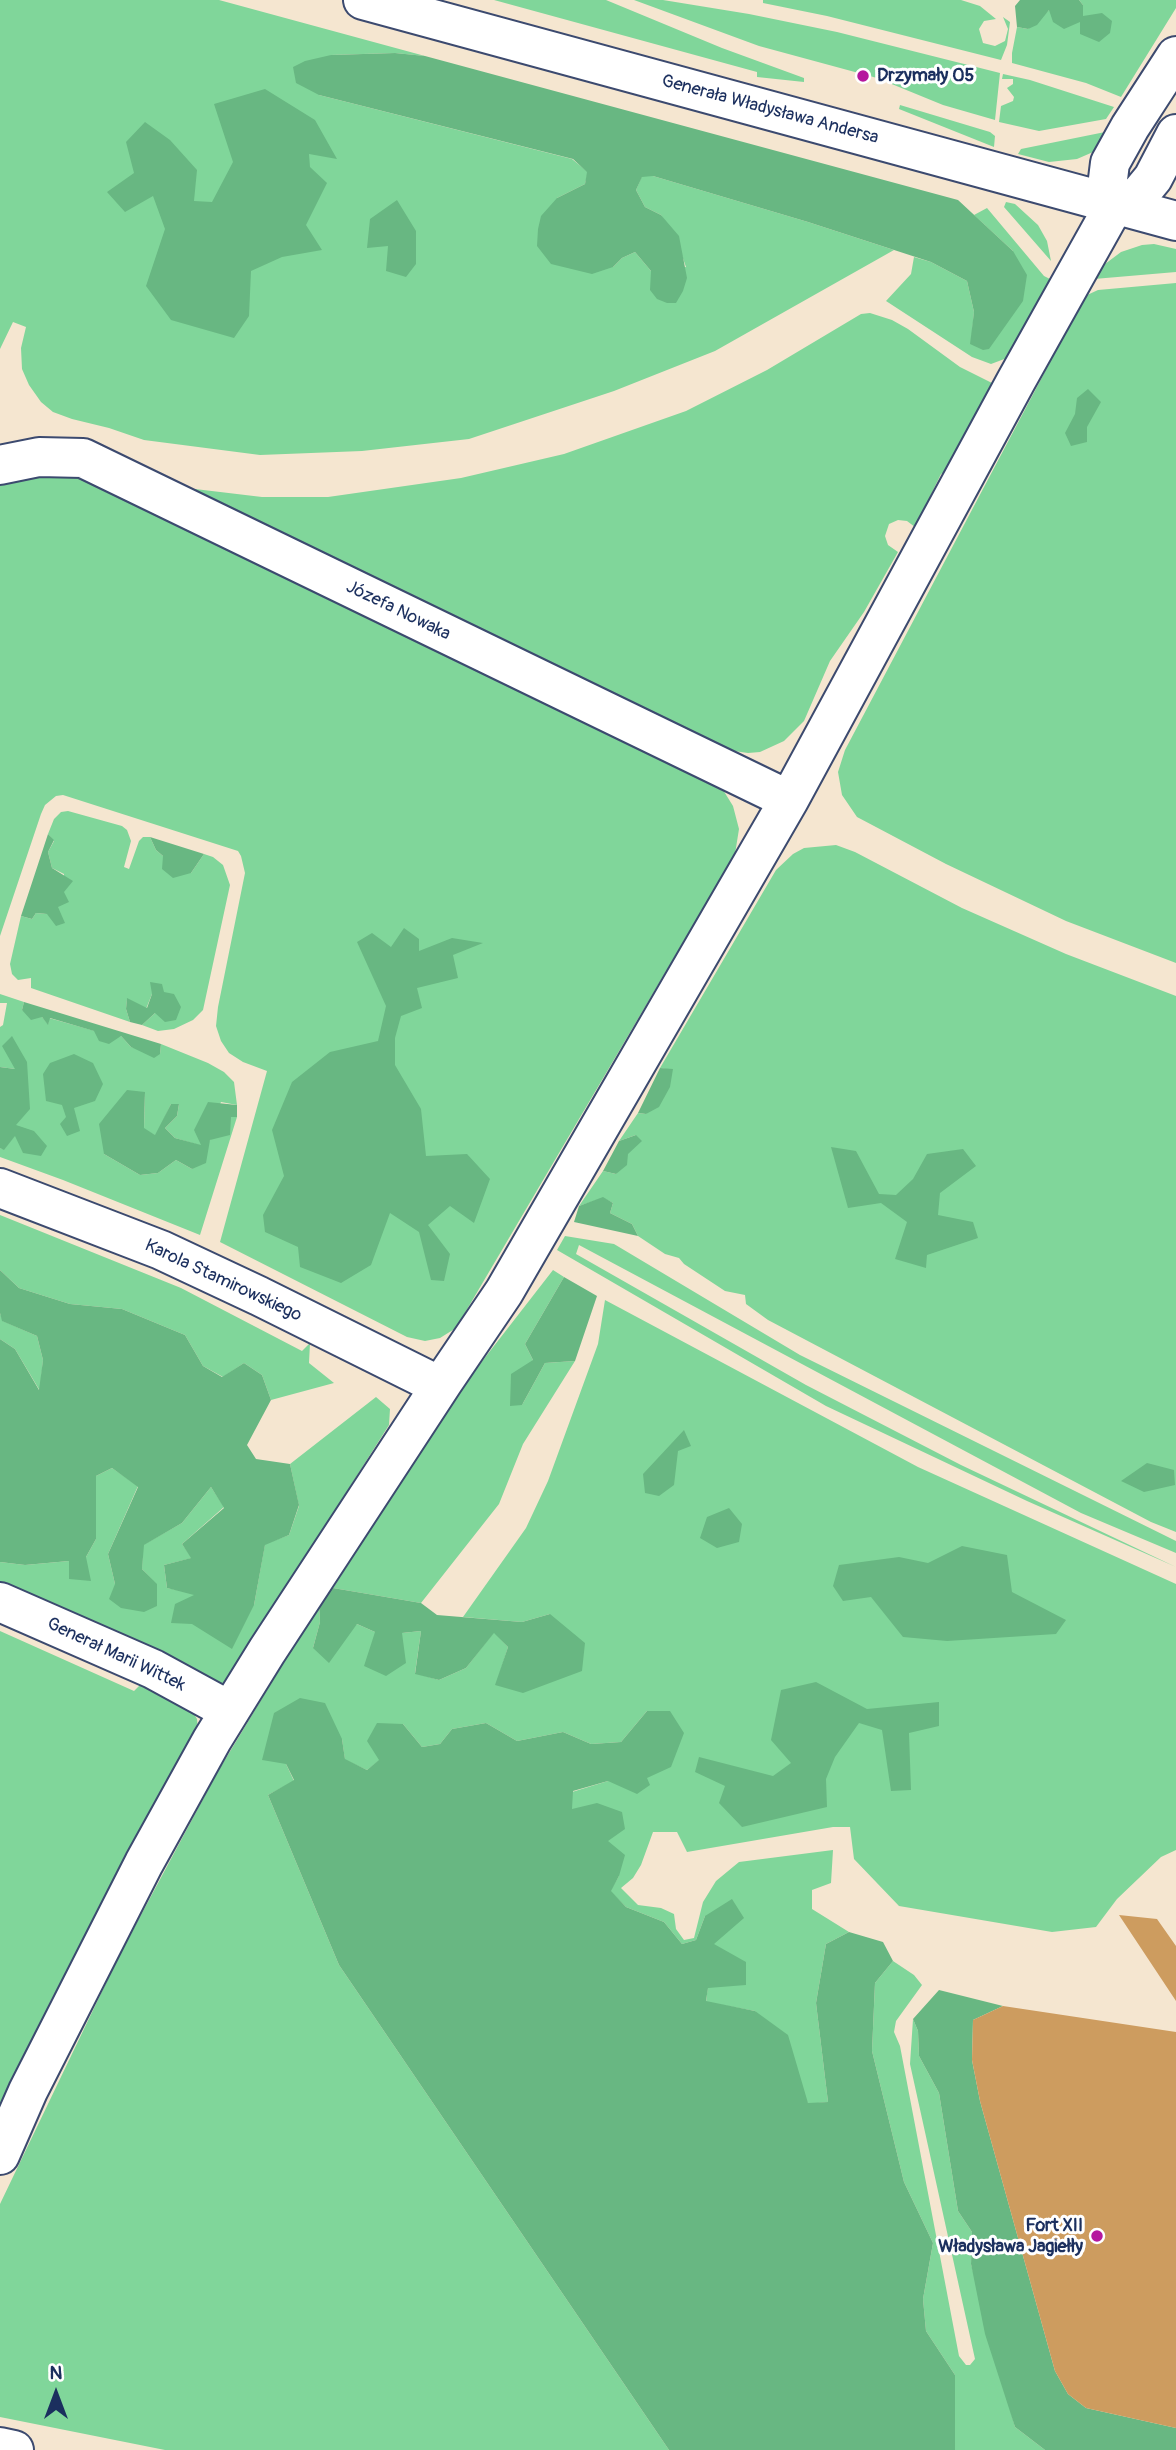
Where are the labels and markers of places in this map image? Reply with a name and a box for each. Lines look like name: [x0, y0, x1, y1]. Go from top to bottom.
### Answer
place label: Drzymały 05: [877, 65, 974, 87]
marker: Drzymały 05: [855, 68, 871, 84]
place label: Fort XII Władysława Jagiełły: [938, 2215, 1083, 2258]
marker: Fort XII Władysława Jagiełły: [1089, 2228, 1105, 2244]

